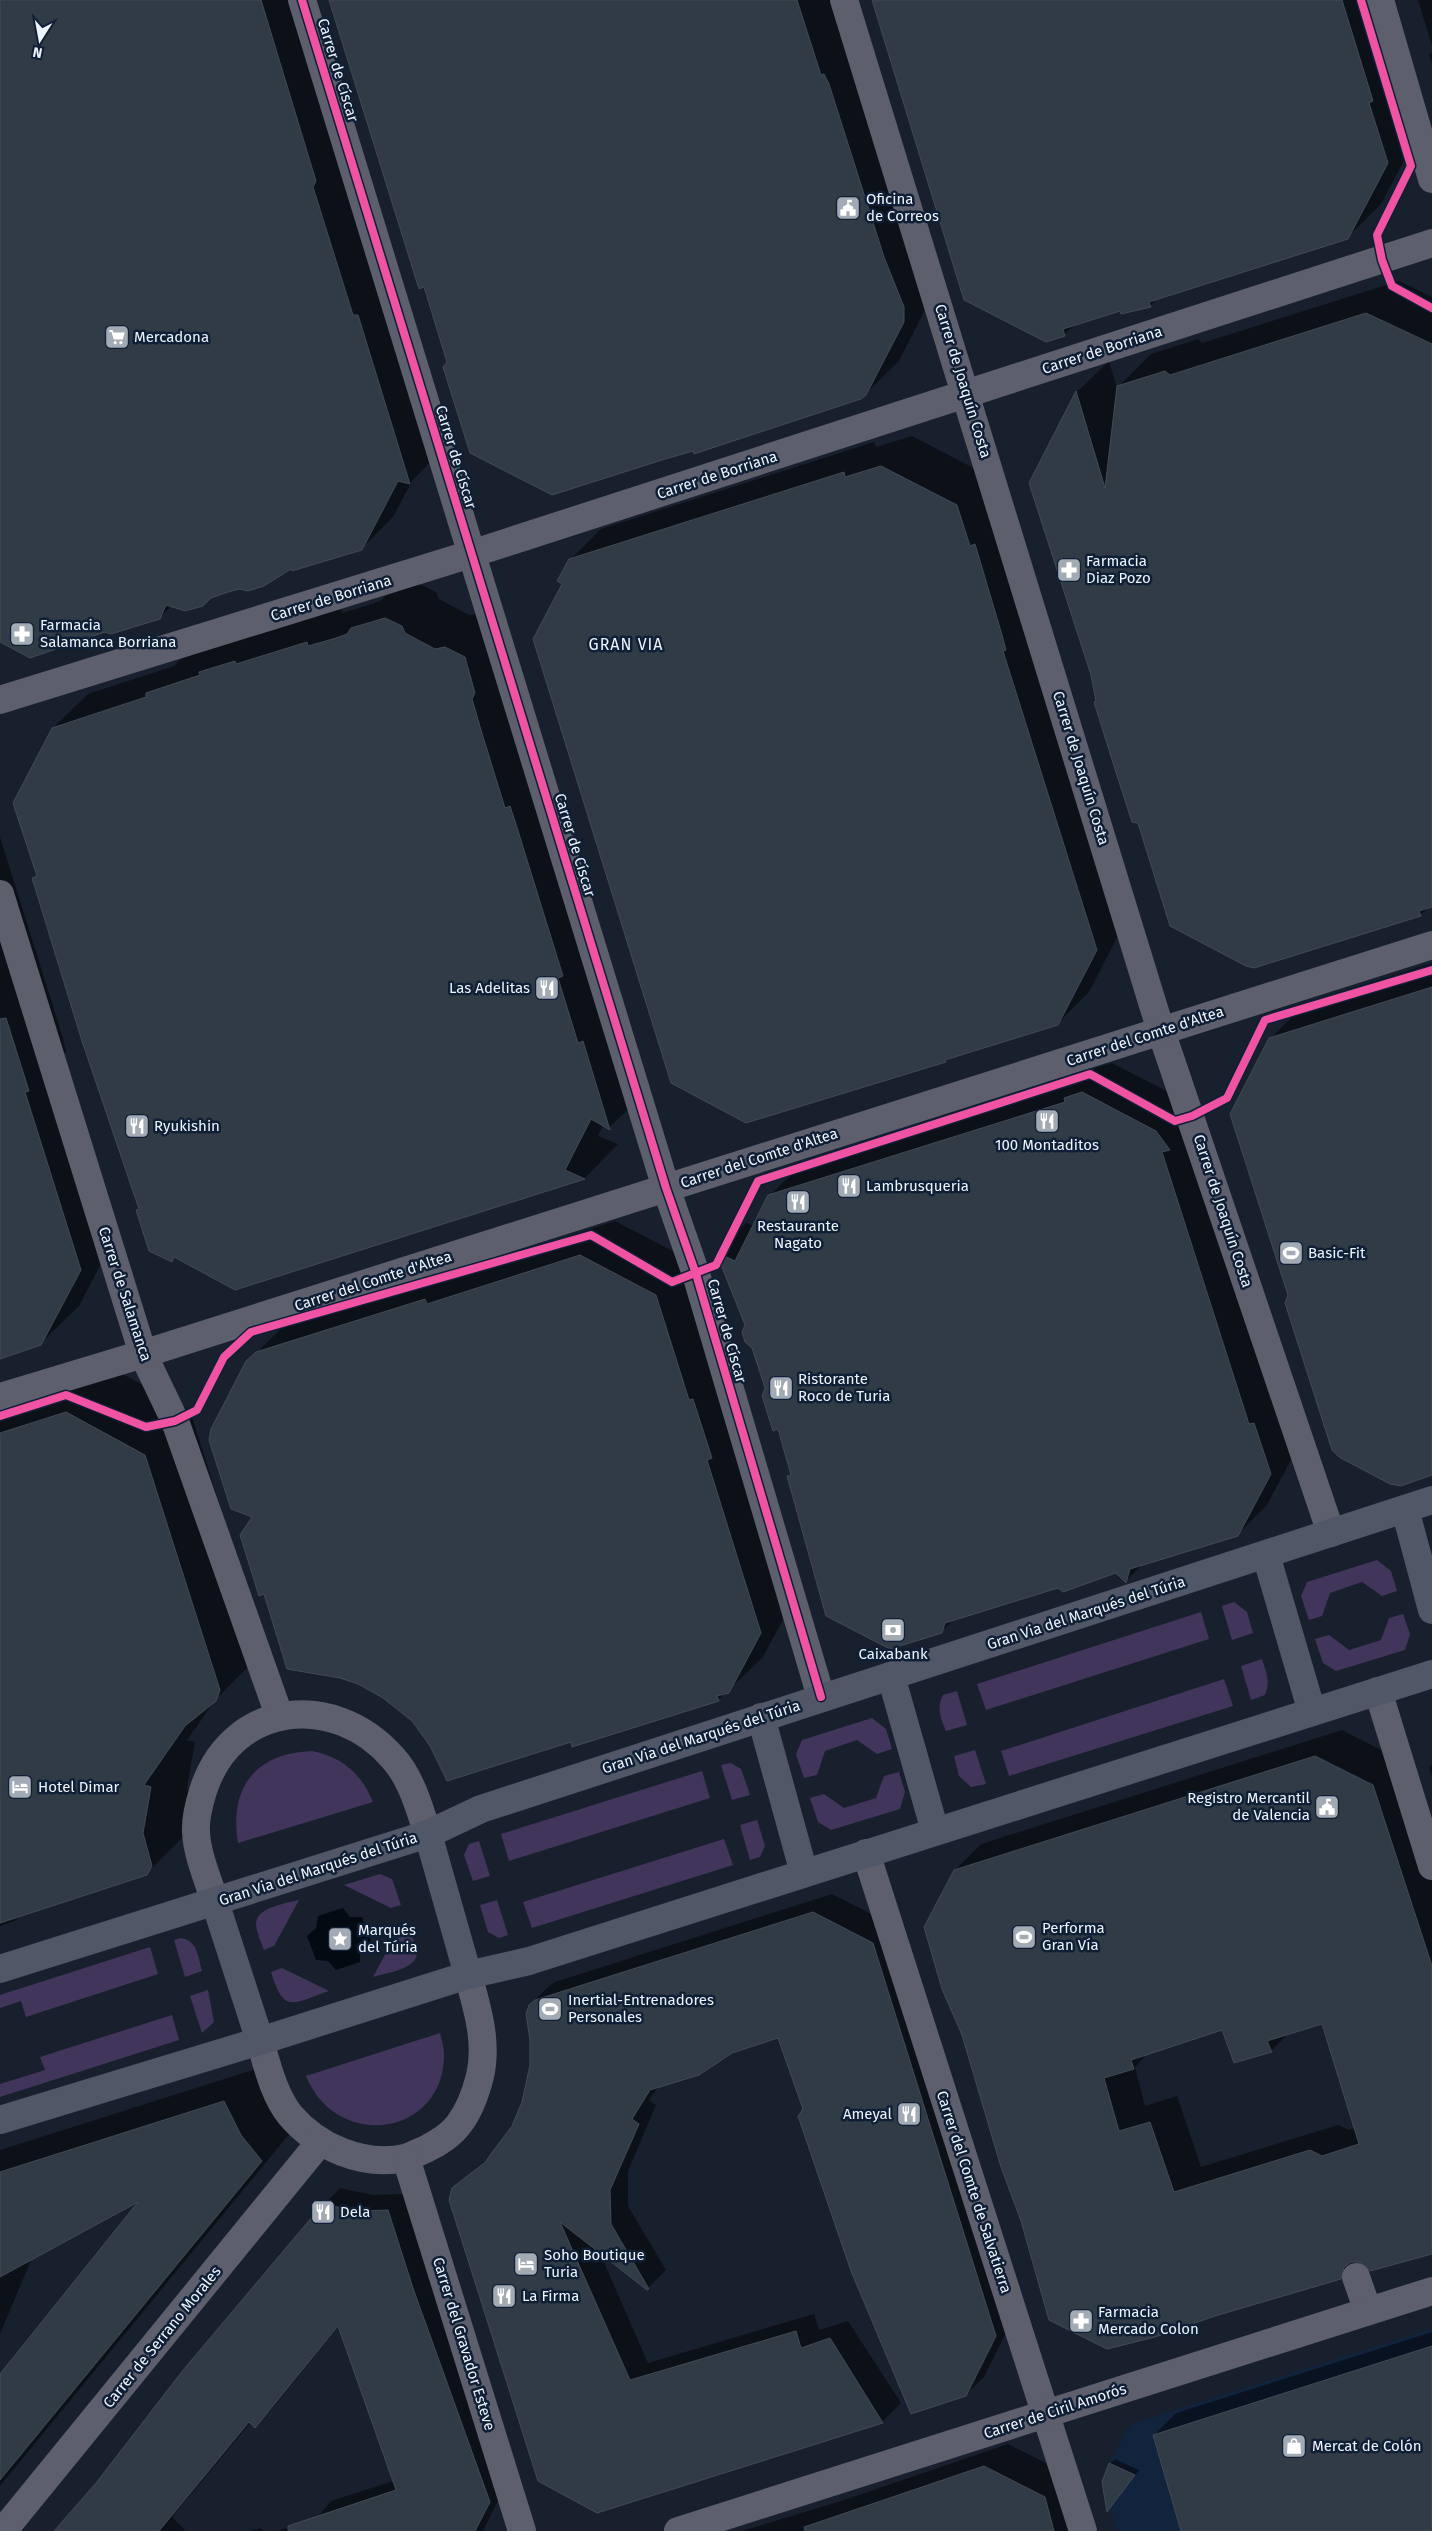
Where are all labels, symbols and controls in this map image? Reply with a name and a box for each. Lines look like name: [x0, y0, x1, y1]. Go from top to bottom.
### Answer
north arrow: [15, 15, 65, 65]
street label: Carrer de Císcar: [314, 16, 362, 124]
text: N: [31, 43, 44, 62]
place label: Oficina de Correos: [866, 190, 939, 225]
public building icon: Oficina de Correos: [835, 195, 861, 221]
street label: Carrer de Joaquín Costa: [931, 302, 995, 460]
street label: Carrer de Borriana: [1040, 322, 1164, 378]
supermarket icon: Mercadona: [104, 324, 130, 350]
place label: Mercadona: [134, 328, 209, 346]
street label: Carrer de Císcar: [432, 403, 480, 511]
street label: Carrer de Borriana: [655, 447, 779, 503]
place label: Farmacia Diaz Pozo: [1086, 552, 1151, 587]
pharmacy icon: Farmacia Diaz Pozo: [1056, 557, 1082, 583]
street label: Carrer de Borriana: [268, 571, 394, 625]
place label: Farmacia Salamanca Borriana: [40, 616, 176, 651]
pharmacy icon: Farmacia Salamanca Borriana: [9, 621, 35, 647]
district label: GRAN VIA: [589, 635, 663, 654]
street label: Carrer de Joaquín Costa: [1049, 689, 1113, 847]
street label: Carrer de Císcar: [551, 791, 599, 899]
restaurant icon: Las Adelitas: [534, 975, 560, 1001]
place label: Las Adelitas: [449, 979, 530, 997]
street label: Carrer del Comte d'Altea: [1064, 1002, 1226, 1070]
restaurant icon: 100 Montaditos: [1034, 1108, 1060, 1134]
restaurant icon: Ryukishin: [124, 1113, 150, 1139]
place label: Ryukishin: [154, 1117, 220, 1135]
street label: Carrer del Comte d'Altea: [678, 1124, 840, 1192]
street label: Carrer de Joaquín Costa: [1190, 1132, 1256, 1290]
place label: 100 Montaditos: [995, 1136, 1099, 1154]
restaurant icon: Lambrusqueria: [836, 1173, 862, 1199]
place label: Lambrusqueria: [866, 1177, 969, 1195]
restaurant icon: Restaurante Nagato: [785, 1189, 811, 1215]
place label: Restaurante Nagato: [757, 1217, 839, 1252]
street label: Carrer de Salamanca: [95, 1225, 155, 1363]
sports icon: Basic-Fit: [1278, 1240, 1304, 1266]
place label: Basic-Fit: [1308, 1244, 1366, 1262]
street label: Carrer del Comte d'Altea: [292, 1247, 454, 1315]
street label: Carrer de Císcar: [704, 1277, 750, 1385]
place label: Ristorante Roco de Turia: [798, 1370, 890, 1405]
restaurant icon: Ristorante Roco de Turia: [768, 1375, 794, 1401]
street label: Gran Via del Marqués del Túria: [985, 1572, 1187, 1654]
bank icon: Caixabank: [880, 1617, 906, 1643]
place label: Caixabank: [858, 1645, 928, 1663]
street label: Gran Via del Marqués del Túria: [600, 1696, 802, 1778]
hotel icon: Hotel Dimar: [7, 1774, 33, 1800]
place label: Hotel Dimar: [38, 1778, 120, 1796]
place label: Registro Mercantil de Valencia: [1187, 1789, 1311, 1824]
public building icon: Registro Mercantil de Valencia: [1314, 1794, 1340, 1820]
street label: Gran Via del Marqués del Túria: [217, 1828, 419, 1910]
place label: Performa Gran Vía: [1042, 1919, 1105, 1954]
place label: Marqués del Túria: [358, 1921, 418, 1956]
sports icon: Performa Gran Vía: [1011, 1924, 1037, 1950]
place icon: Marqués del Túria: [327, 1926, 353, 1952]
place label: Inertial-Entrenadores Personales: [568, 1991, 714, 2026]
sports icon: Inertial-Entrenadores Personales: [537, 1996, 563, 2022]
street label: Carrer del Comte de Salvatierra: [933, 2088, 1015, 2296]
restaurant icon: Ameyal: [896, 2101, 922, 2127]
place label: Ameyal: [843, 2105, 893, 2123]
restaurant icon: Dela: [310, 2199, 336, 2225]
place label: Dela: [340, 2203, 370, 2221]
place label: Soho Boutique Turia: [544, 2246, 645, 2281]
hotel icon: Soho Boutique Turia: [513, 2251, 539, 2277]
street label: Carrer del Gravador Esteve: [429, 2255, 499, 2433]
street label: Carrer de Serrano Morales: [99, 2263, 225, 2411]
restaurant icon: La Firma: [491, 2283, 517, 2309]
place label: La Firma: [522, 2287, 579, 2305]
place label: Farmacia Mercado Colon: [1098, 2303, 1199, 2338]
pharmacy icon: Farmacia Mercado Colon: [1068, 2308, 1094, 2334]
street label: Carrer de Ciril Amorós: [981, 2379, 1129, 2443]
shop icon: Mercat de Colón: [1281, 2433, 1307, 2459]
place label: Mercat de Colón: [1312, 2437, 1422, 2455]

